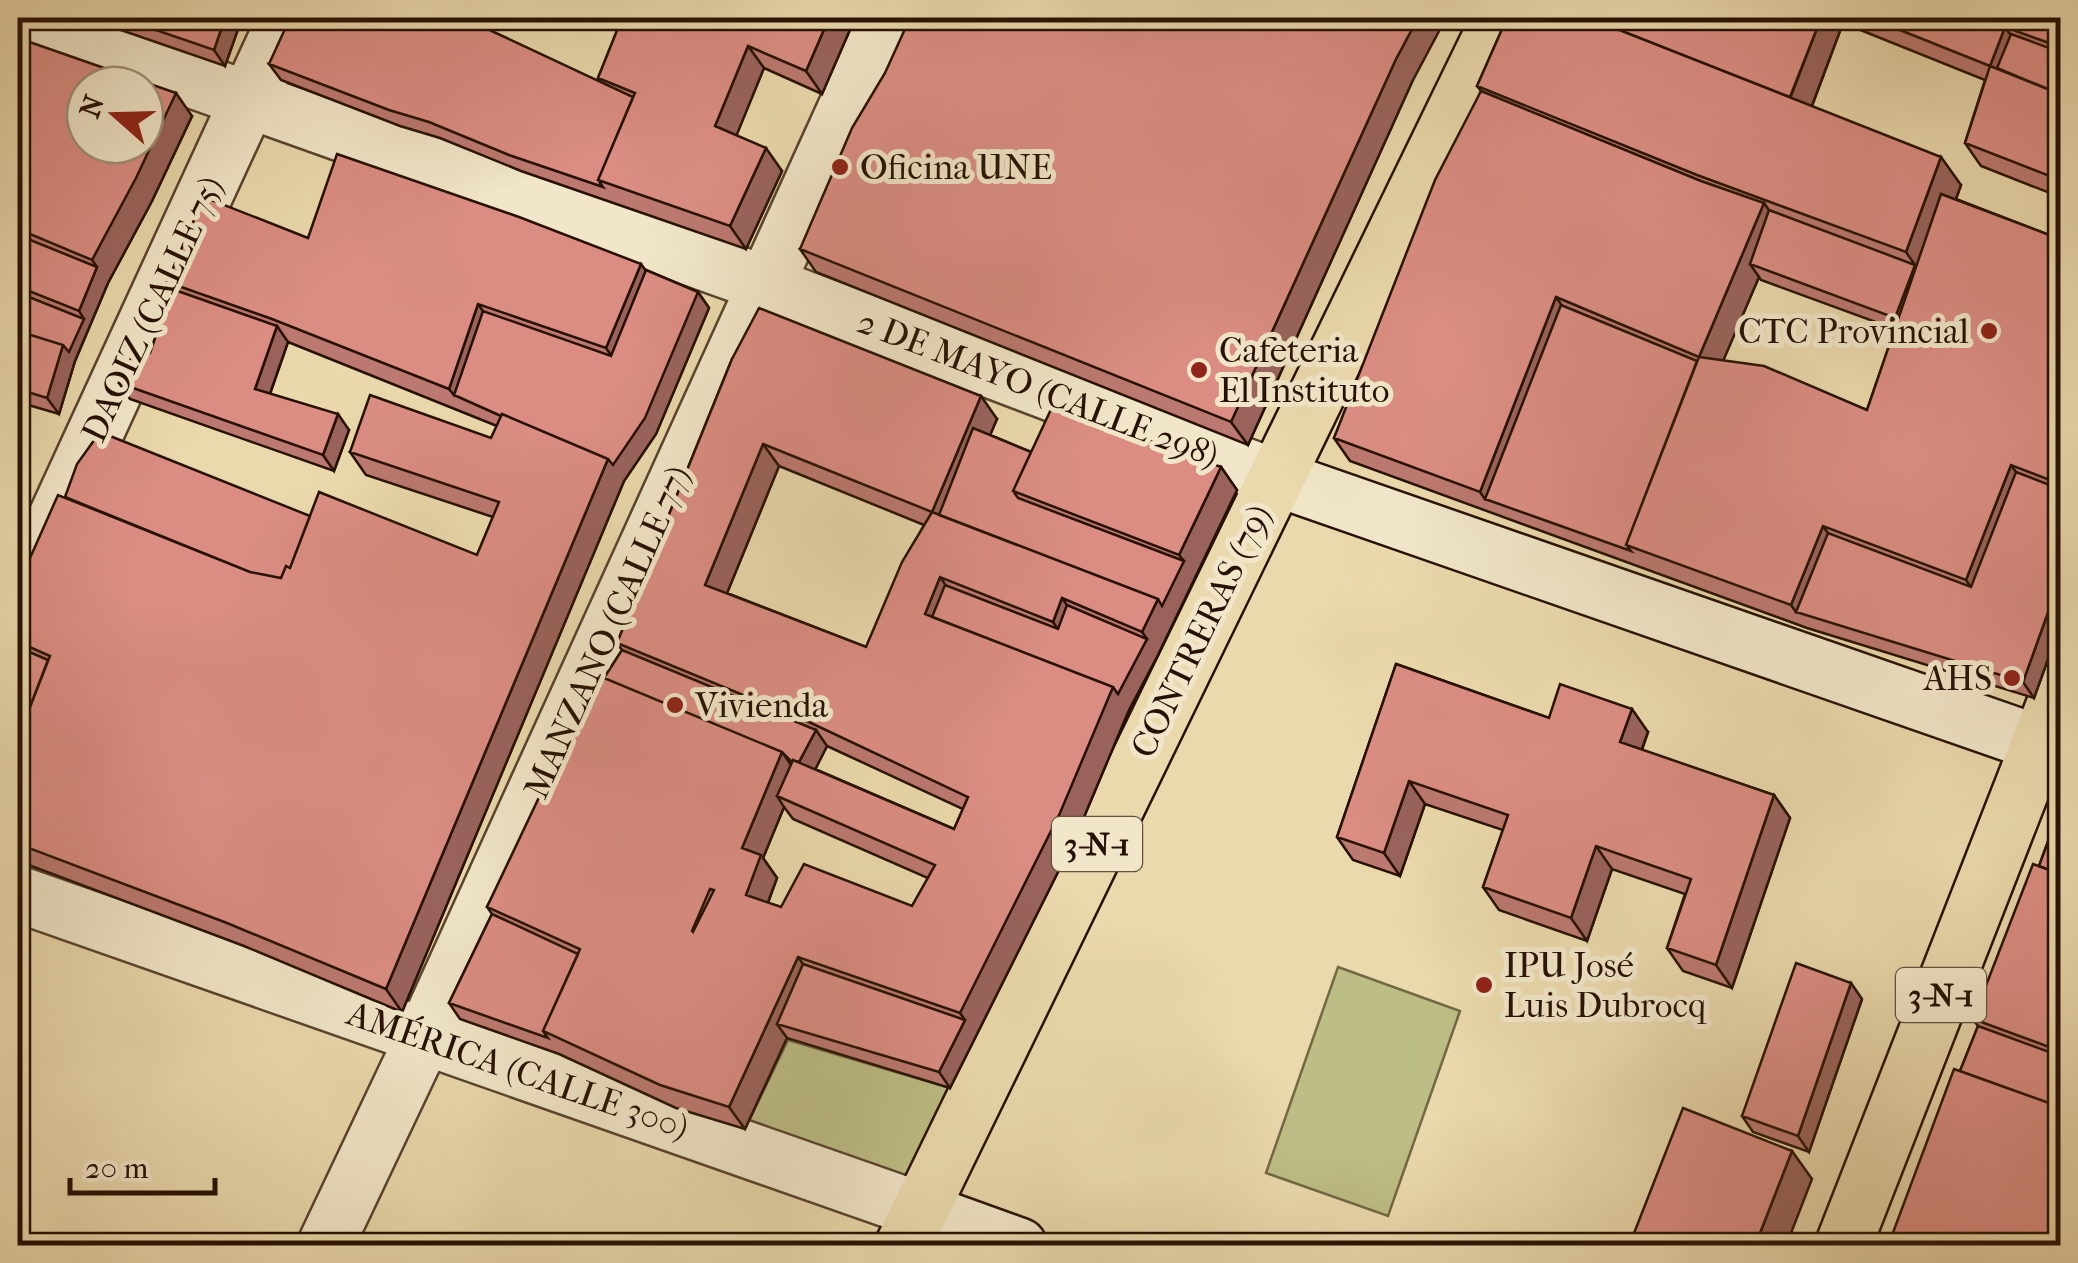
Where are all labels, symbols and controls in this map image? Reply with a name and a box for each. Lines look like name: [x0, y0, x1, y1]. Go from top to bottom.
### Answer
north arrow: [65, 65, 165, 165]
text: N: [73, 90, 111, 122]
place label: Oficina UNE: [860, 147, 1052, 188]
marker: Oficina UNE: [829, 156, 851, 178]
street label: DAOIZ (CALLE 75): [73, 170, 232, 449]
street label: 2 DE MAYO (CALLE 298): [852, 301, 1224, 476]
place label: CTC Provincial: [1738, 311, 1969, 352]
marker: CTC Provincial: [1978, 320, 2000, 342]
place label: Cafeteria El Instituto: [1219, 330, 1390, 411]
marker: Cafeteria El Instituto: [1188, 359, 1210, 381]
street label: MANZANO (CALLE 77): [516, 460, 699, 805]
street label: CONTRERAS (79): [1123, 498, 1280, 764]
place label: AHS: [1922, 658, 1992, 699]
marker: AHS: [2001, 667, 2023, 689]
place label: Vivienda: [694, 685, 829, 726]
marker: Vivienda: [664, 694, 686, 716]
road number: 3-N-1: [1052, 817, 1142, 871]
place label: IPU José Luis Dubrocq: [1504, 945, 1707, 1026]
road number: 3-N-1: [1896, 968, 1986, 1022]
marker: IPU José Luis Dubrocq: [1473, 974, 1495, 996]
street label: AMÉRICA (CALLE 300): [340, 991, 694, 1148]
scale bar: [70, 1133, 215, 1195]
text: 20 m: [85, 1151, 148, 1186]

